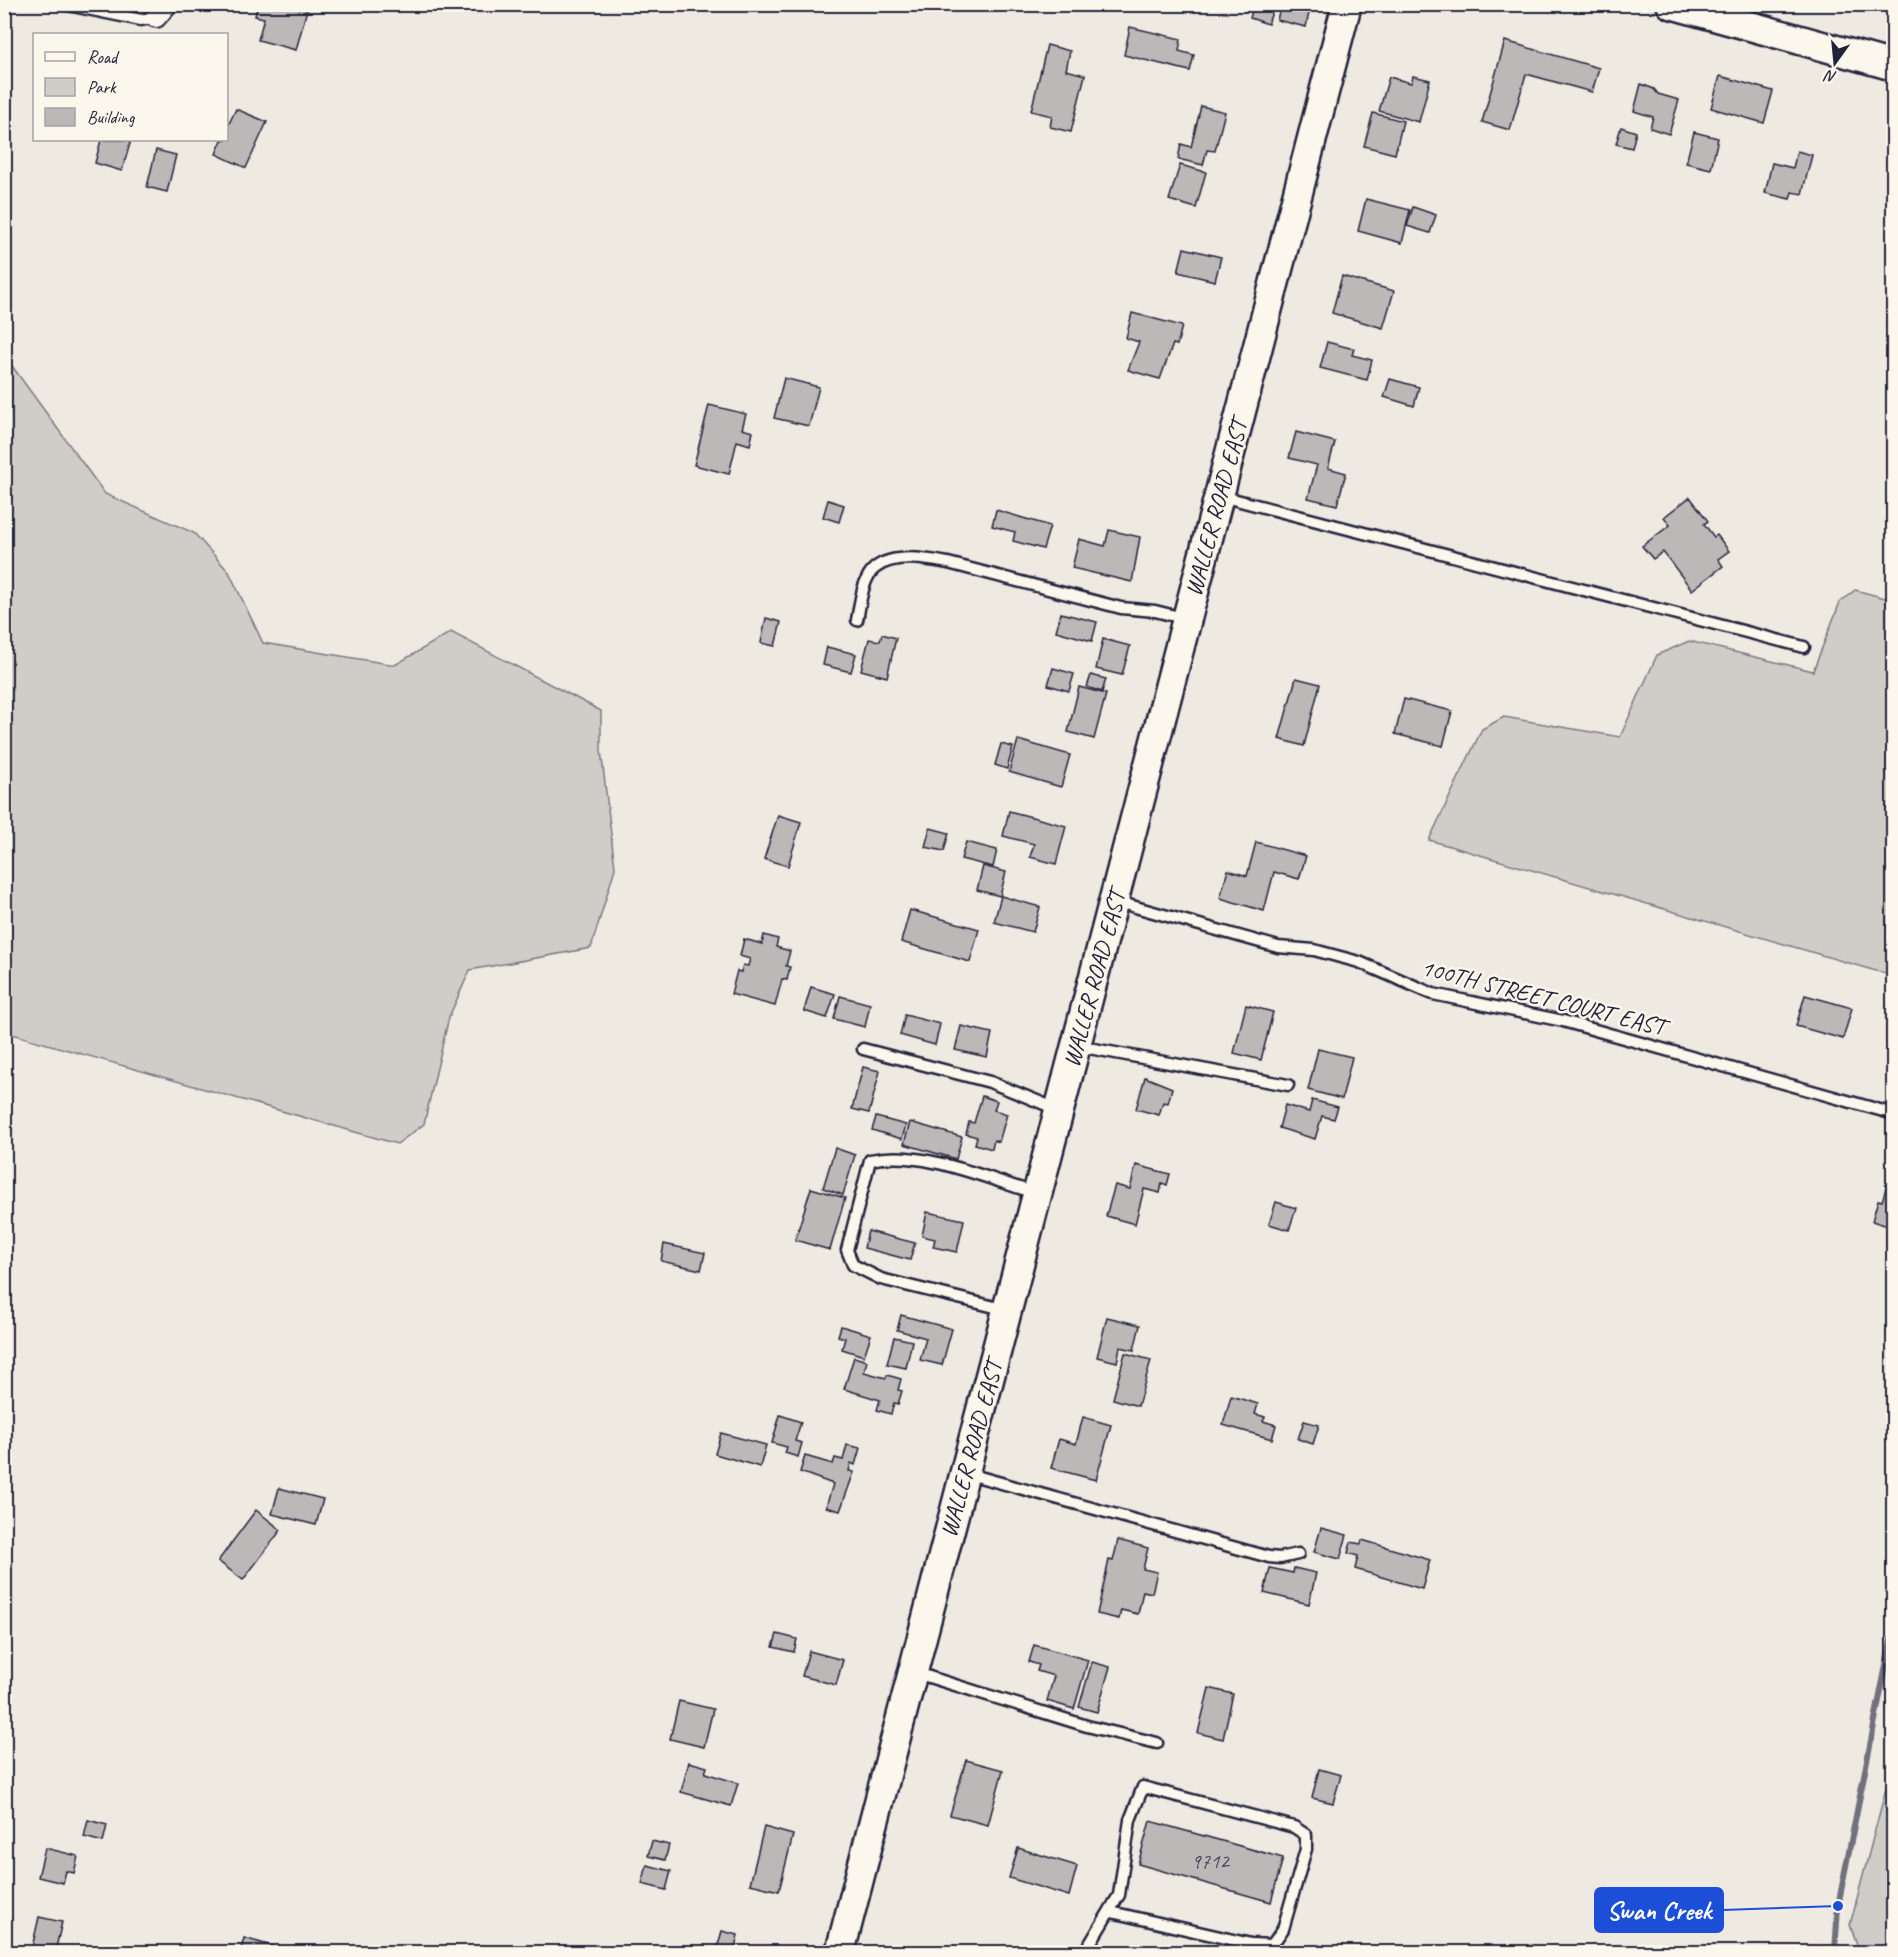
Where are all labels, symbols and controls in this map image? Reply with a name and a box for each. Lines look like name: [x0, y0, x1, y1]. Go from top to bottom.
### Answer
legend: [33, 33, 228, 141]
north arrow: [1805, 33, 1865, 93]
text: Road: [87, 46, 120, 68]
text: N: [1821, 65, 1839, 87]
text: Park: [87, 76, 117, 98]
text: Building: [87, 106, 136, 128]
street label: WALLER ROAD EAST: [1178, 411, 1255, 599]
street label: WALLER ROAD EAST: [1056, 882, 1133, 1070]
street label: 100TH STREET COURT EAST: [1418, 952, 1674, 1043]
street label: WALLER ROAD EAST: [933, 1352, 1010, 1540]
house number: 9712: [1191, 1848, 1230, 1874]
callout: Swan Creek: [1595, 1888, 1723, 1932]
text: Swan Creek: [1607, 1894, 1714, 1927]

